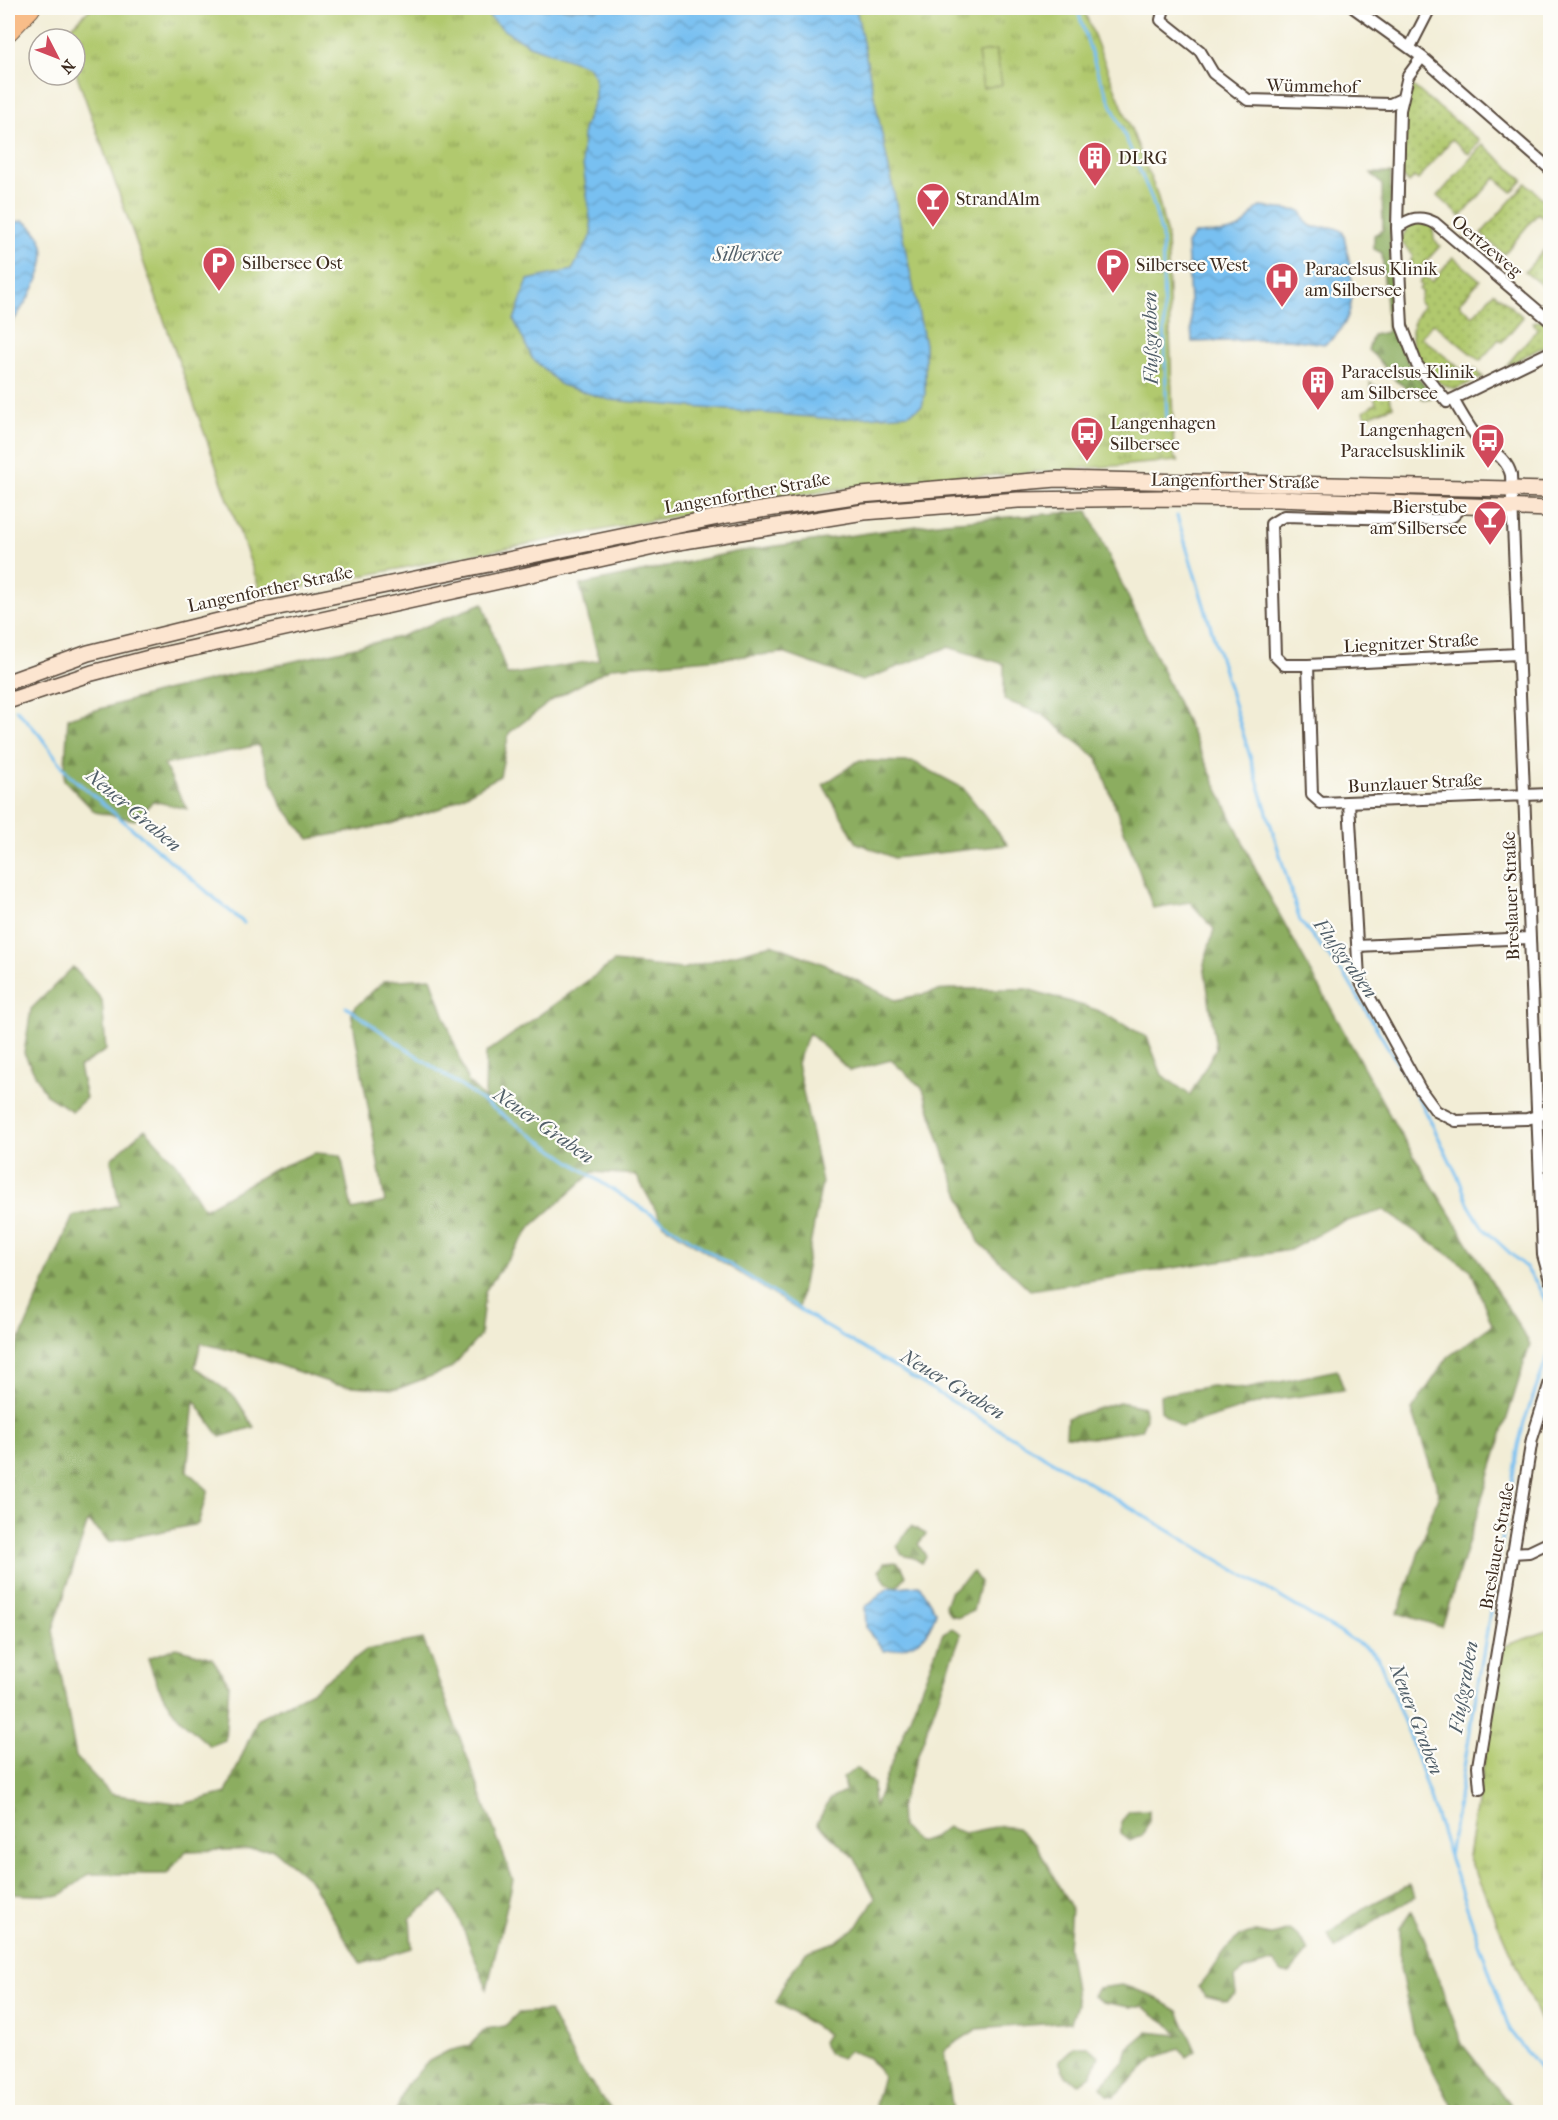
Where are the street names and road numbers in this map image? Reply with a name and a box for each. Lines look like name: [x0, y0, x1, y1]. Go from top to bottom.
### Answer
street label: Wümmehof: [1265, 75, 1362, 98]
street label: Oertzeweg: [1447, 211, 1527, 282]
street label: Langenforther Straße: [662, 469, 832, 518]
street label: Langenforther Straße: [1151, 470, 1319, 493]
street label: Langenforther Straße: [186, 562, 355, 617]
street label: Liegnitzer Straße: [1343, 629, 1479, 658]
street label: Bunzlauer Straße: [1347, 769, 1483, 798]
street label: Breslauer Straße: [1499, 831, 1524, 961]
street label: Breslauer Straße: [1476, 1481, 1519, 1611]

